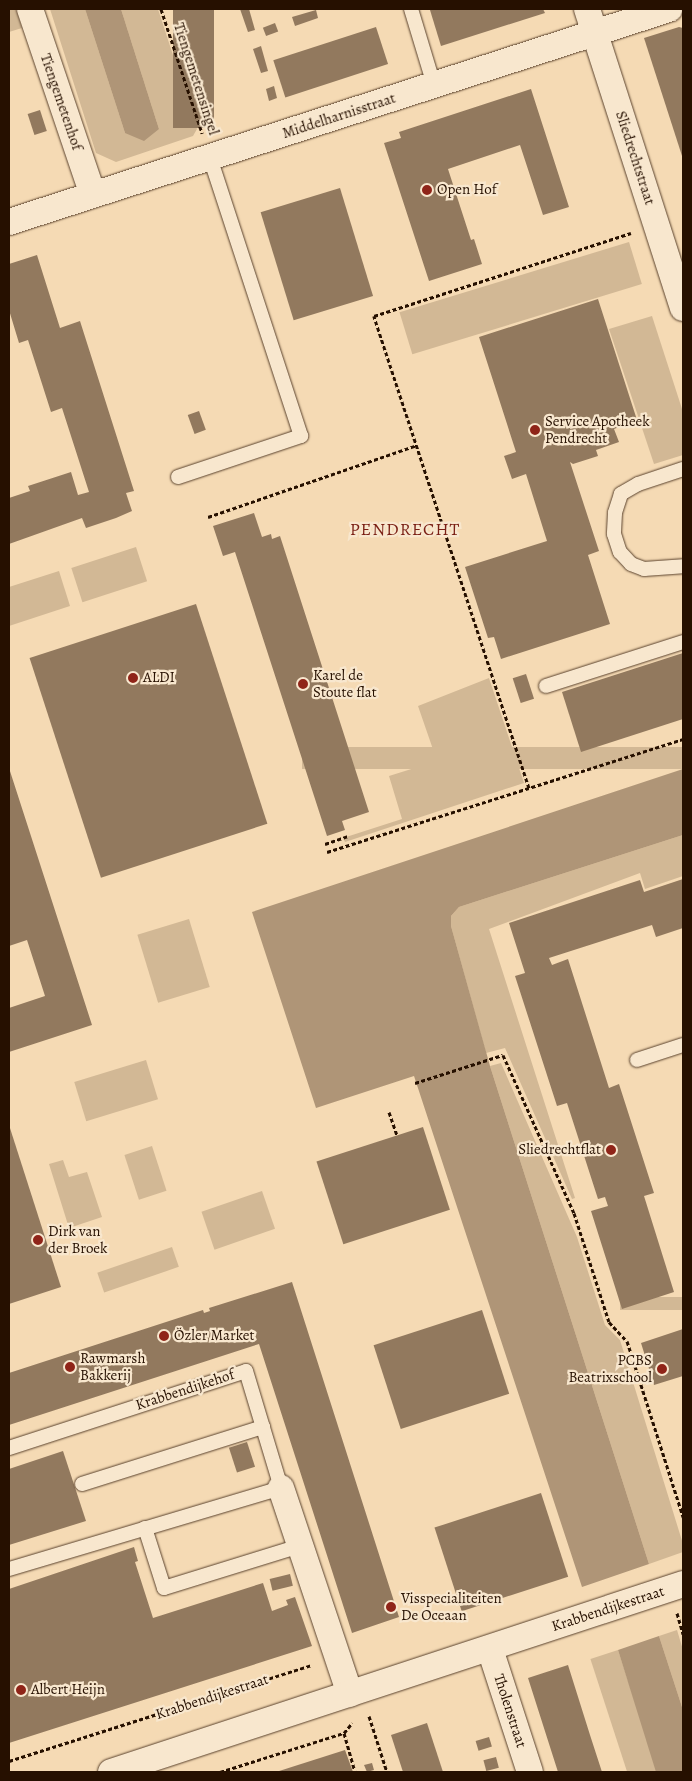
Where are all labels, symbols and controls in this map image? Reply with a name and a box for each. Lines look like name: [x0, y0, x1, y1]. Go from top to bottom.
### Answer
street label: Tiengemetensingel: [169, 21, 223, 137]
street label: Tiengemetenhof: [36, 51, 86, 153]
street label: Middelharnisstraat: [280, 89, 398, 143]
street label: Sliedrechtstraat: [611, 109, 659, 207]
place label: Open Hof: [437, 181, 497, 199]
marker: Open Hof: [421, 184, 433, 196]
place label: Service Apotheek Pendrecht: [545, 412, 650, 447]
marker: Service Apotheek Pendrecht: [529, 424, 541, 436]
district label: PENDRECHT: [349, 518, 461, 540]
place label: Karel de Stoute flat: [313, 666, 377, 701]
place label: ALDI: [143, 669, 175, 687]
marker: ALDI: [127, 672, 139, 684]
marker: Karel de Stoute flat: [297, 678, 309, 690]
place label: Sliedrechtflat: [518, 1141, 601, 1159]
marker: Sliedrechtflat: [605, 1144, 617, 1156]
place label: Dirk van der Broek: [48, 1222, 108, 1257]
marker: Dirk van der Broek: [32, 1234, 44, 1246]
place label: Özler Market: [174, 1327, 254, 1345]
marker: Özler Market: [158, 1330, 170, 1342]
place label: Rawmarsh Bakkerij: [80, 1349, 145, 1384]
place label: PCBS Beatrixschool: [568, 1351, 652, 1386]
marker: Rawmarsh Bakkerij: [64, 1361, 76, 1373]
marker: PCBS Beatrixschool: [656, 1363, 668, 1375]
street label: Krabbendijkehof: [133, 1366, 237, 1414]
street label: Krabbendijkestraat: [549, 1582, 667, 1636]
place label: Visspecialiteiten De Oceaan: [401, 1589, 502, 1624]
marker: Visspecialiteiten De Oceaan: [385, 1601, 397, 1613]
street label: Krabbendijkestraat: [153, 1670, 271, 1724]
street label: Tholenstraat: [490, 1672, 530, 1750]
place label: Albert Heijn: [31, 1681, 105, 1699]
marker: Albert Heijn: [15, 1684, 27, 1696]

